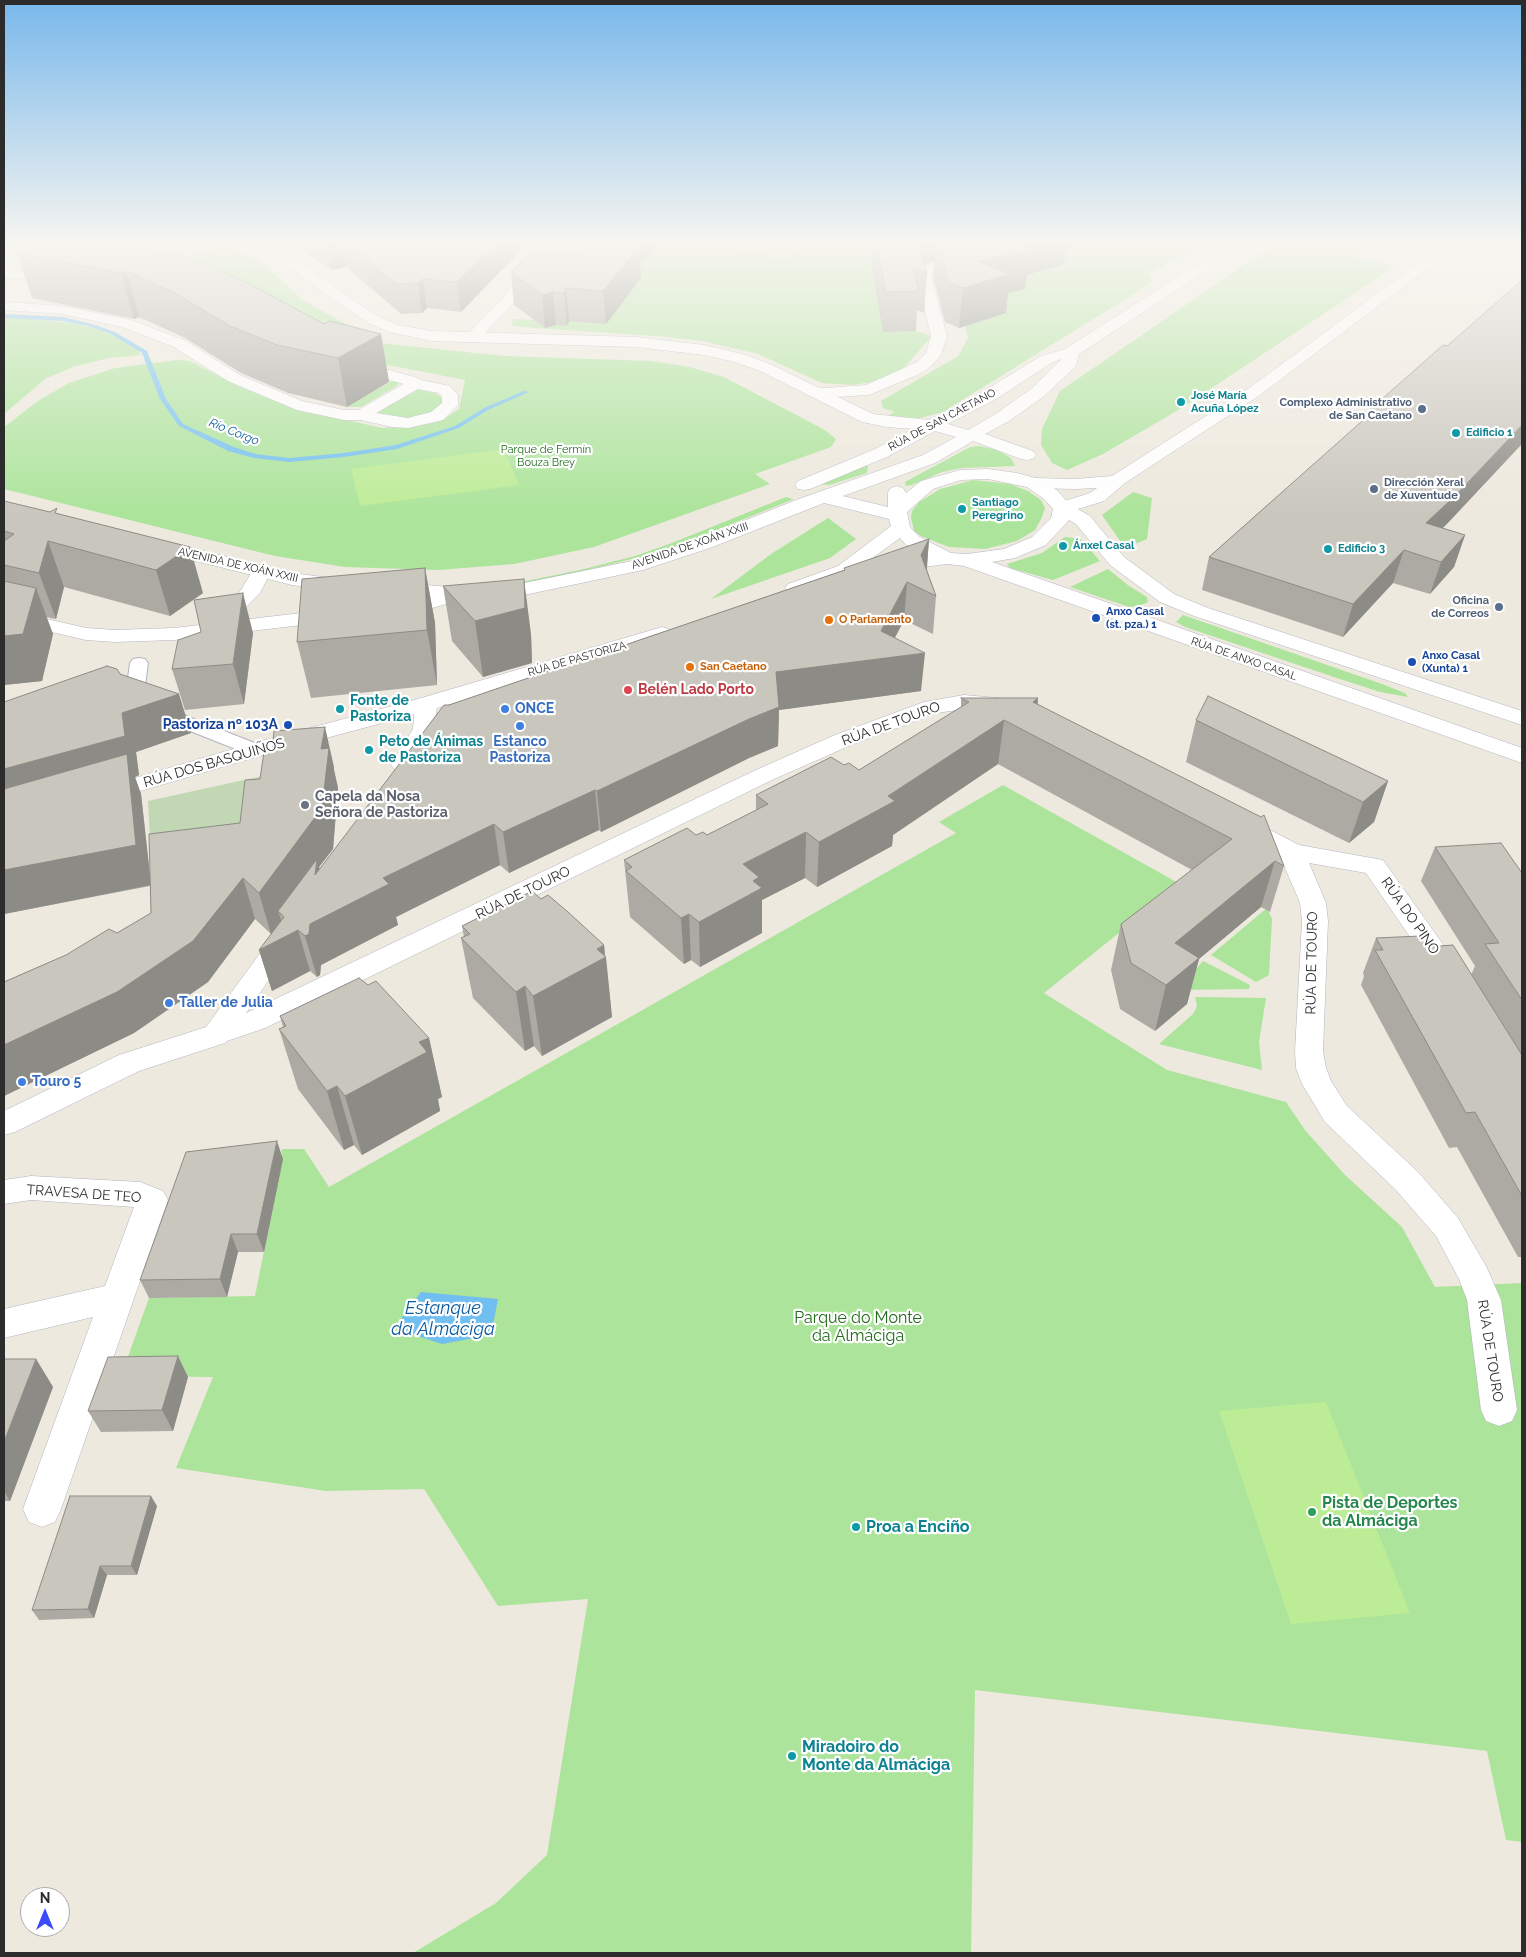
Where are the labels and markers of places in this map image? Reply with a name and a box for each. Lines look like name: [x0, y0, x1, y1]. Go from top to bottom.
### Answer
place label: José María Acuña López: [1191, 389, 1259, 415]
marker: José María Acuña López: [1175, 396, 1187, 408]
place label: Complexo Administrativo de San Caetano: [1279, 396, 1412, 422]
marker: Complexo Administrativo de San Caetano: [1416, 403, 1428, 415]
place label: Edificio 1: [1466, 426, 1512, 440]
marker: Edificio 1: [1450, 427, 1462, 439]
place label: Dirección Xeral de Xuventude: [1384, 476, 1464, 502]
marker: Dirección Xeral de Xuventude: [1368, 483, 1380, 495]
place label: Santiago Peregrino: [972, 496, 1023, 522]
marker: Santiago Peregrino: [956, 503, 968, 515]
place label: Ánxel Casal: [1073, 539, 1134, 553]
marker: Ánxel Casal: [1057, 540, 1069, 552]
place label: Edificio 3: [1338, 542, 1385, 556]
marker: Edificio 3: [1322, 543, 1334, 555]
place label: Oficina de Correos: [1431, 594, 1489, 620]
marker: Oficina de Correos: [1493, 601, 1505, 613]
place label: Anxo Casal (st. pza.) 1: [1106, 605, 1164, 631]
marker: Anxo Casal (st. pza.) 1: [1090, 612, 1102, 624]
place label: O Parlamento: [839, 613, 911, 627]
marker: O Parlamento: [823, 614, 835, 626]
place label: Anxo Casal (Xunta) 1: [1422, 649, 1480, 675]
marker: Anxo Casal (Xunta) 1: [1406, 656, 1418, 668]
place label: San Caetano: [700, 660, 767, 674]
marker: San Caetano: [684, 661, 696, 673]
place label: Belén Lado Porto: [638, 682, 754, 698]
marker: Belén Lado Porto: [622, 684, 634, 696]
place label: Fonte de Pastoriza: [350, 693, 411, 726]
place label: ONCE: [515, 701, 554, 717]
marker: Fonte de Pastoriza: [334, 703, 346, 715]
marker: ONCE: [499, 703, 511, 715]
place label: Pastoriza nº 103A: [163, 717, 278, 733]
marker: Pastoriza nº 103A: [282, 719, 294, 731]
marker: Estanco Pastoriza: [514, 720, 526, 732]
place label: Peto de Ánimas de Pastoriza: [379, 734, 483, 766]
place label: Estanco Pastoriza: [489, 734, 551, 766]
marker: Peto de Ánimas de Pastoriza: [363, 744, 375, 756]
place label: Capela da Nosa Señora de Pastoriza: [315, 789, 448, 822]
marker: Capela da Nosa Señora de Pastoriza: [299, 799, 311, 811]
place label: Taller de Julia: [179, 995, 273, 1011]
marker: Taller de Julia: [163, 997, 175, 1009]
place label: Touro 5: [32, 1074, 81, 1090]
marker: Touro 5: [16, 1076, 28, 1088]
place label: Pista de Deportes da Almáciga: [1322, 1493, 1457, 1531]
marker: Pista de Deportes da Almáciga: [1306, 1506, 1318, 1518]
place label: Proa a Enciño: [866, 1517, 969, 1537]
marker: Proa a Enciño: [850, 1521, 862, 1533]
place label: Miradoiro do Monte da Almáciga: [802, 1737, 950, 1775]
marker: Miradoiro do Monte da Almáciga: [786, 1750, 798, 1762]

